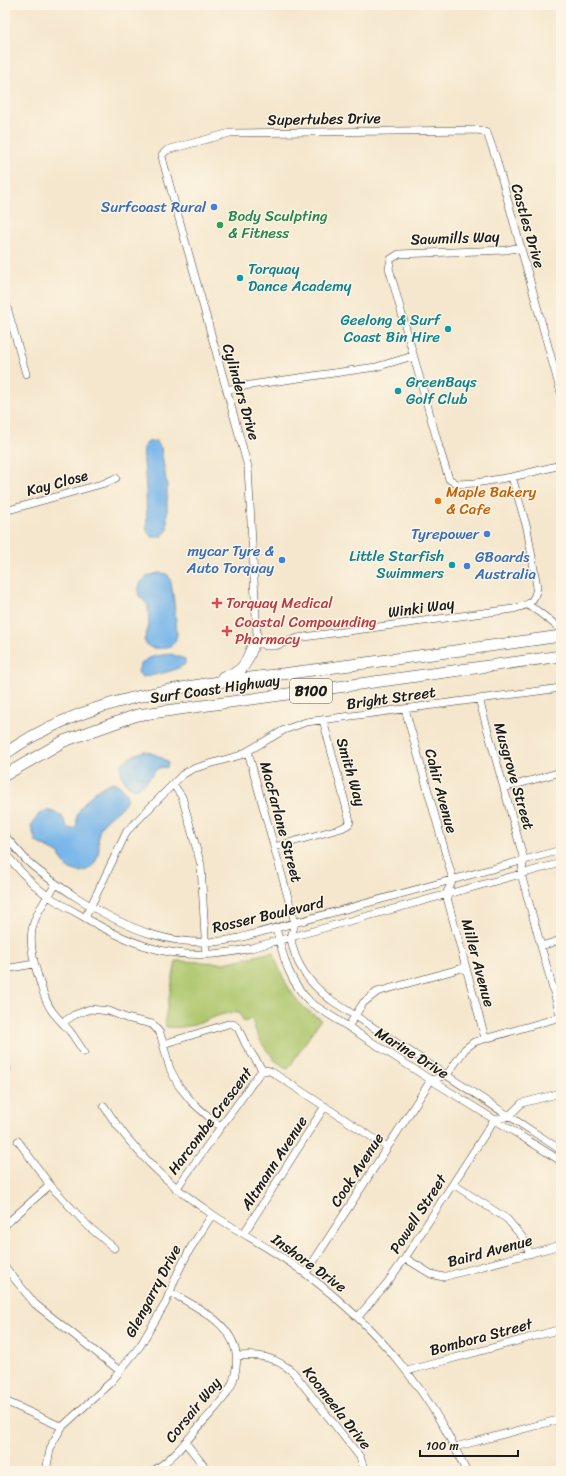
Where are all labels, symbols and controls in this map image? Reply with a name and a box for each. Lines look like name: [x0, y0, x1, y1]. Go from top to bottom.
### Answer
street label: Supertubes Drive: [267, 105, 381, 133]
street label: Castles Drive: [504, 181, 553, 272]
place label: Surfcoast Rural: [101, 194, 207, 220]
marker: Surfcoast Rural: [209, 202, 219, 212]
place label: Body Sculpting & Fitness: [228, 203, 328, 246]
marker: Body Sculpting & Fitness: [215, 220, 225, 230]
street label: Sawmills Way: [410, 223, 500, 253]
place label: Torquay Dance Academy: [248, 256, 352, 299]
marker: Torquay Dance Academy: [235, 273, 245, 283]
place label: Geelong & Surf Coast Bin Hire: [340, 307, 441, 350]
marker: Geelong & Surf Coast Bin Hire: [443, 324, 453, 334]
street label: Cylinders Drive: [215, 341, 267, 444]
place label: GreenBays Golf Club: [406, 369, 477, 412]
marker: GreenBays Golf Club: [393, 386, 403, 396]
street label: Kay Close: [23, 462, 91, 504]
place label: Maple Bakery & Cafe: [446, 479, 537, 522]
marker: Maple Bakery & Cafe: [433, 496, 443, 506]
place label: Tyrepower: [411, 521, 480, 547]
marker: Tyrepower: [482, 529, 492, 539]
place label: mycar Tyre & Auto Torquay: [186, 538, 274, 581]
place label: Little Starfish Swimmers: [349, 543, 444, 586]
place label: GBoards Australia: [474, 544, 536, 587]
marker: mycar Tyre & Auto Torquay: [277, 555, 287, 565]
marker: Little Starfish Swimmers: [447, 560, 457, 570]
marker: GBoards Australia: [462, 561, 472, 571]
place label: Torquay Medical: [226, 590, 333, 616]
street label: Winki Way: [386, 590, 456, 626]
marker: Torquay Medical: [211, 597, 223, 609]
place label: Coastal Compounding Pharmacy: [235, 609, 377, 652]
marker: Coastal Compounding Pharmacy: [222, 626, 232, 636]
street label: Surf Coast Highway: [148, 667, 282, 711]
road number: B100: [290, 679, 332, 703]
street label: Bright Street: [345, 679, 438, 717]
street label: Musgrove Street: [486, 719, 542, 833]
street label: Smith Way: [329, 735, 373, 810]
street label: Cahir Avenue: [417, 746, 465, 837]
street label: MacFarlane Street: [252, 759, 310, 886]
street label: Rosser Boulevard: [210, 889, 327, 940]
street label: Miller Avenue: [454, 916, 502, 1010]
street label: Marine Drive: [370, 1020, 454, 1086]
street label: Harcombe Crescent: [161, 1061, 260, 1180]
street label: Altmann Avenue: [233, 1110, 315, 1216]
street label: Cook Avenue: [323, 1127, 391, 1212]
street label: Powell Street: [382, 1168, 454, 1259]
street label: Inshore Drive: [265, 1226, 353, 1300]
street label: Baird Avenue: [445, 1227, 536, 1275]
street label: Glengarry Drive: [117, 1239, 189, 1342]
street label: Bombora Street: [427, 1311, 536, 1363]
street label: Koomeela Drive: [296, 1360, 378, 1456]
street label: Corsair Way: [158, 1371, 228, 1449]
scale bar: [420, 1432, 518, 1458]
text: 100 m: [426, 1435, 459, 1457]

